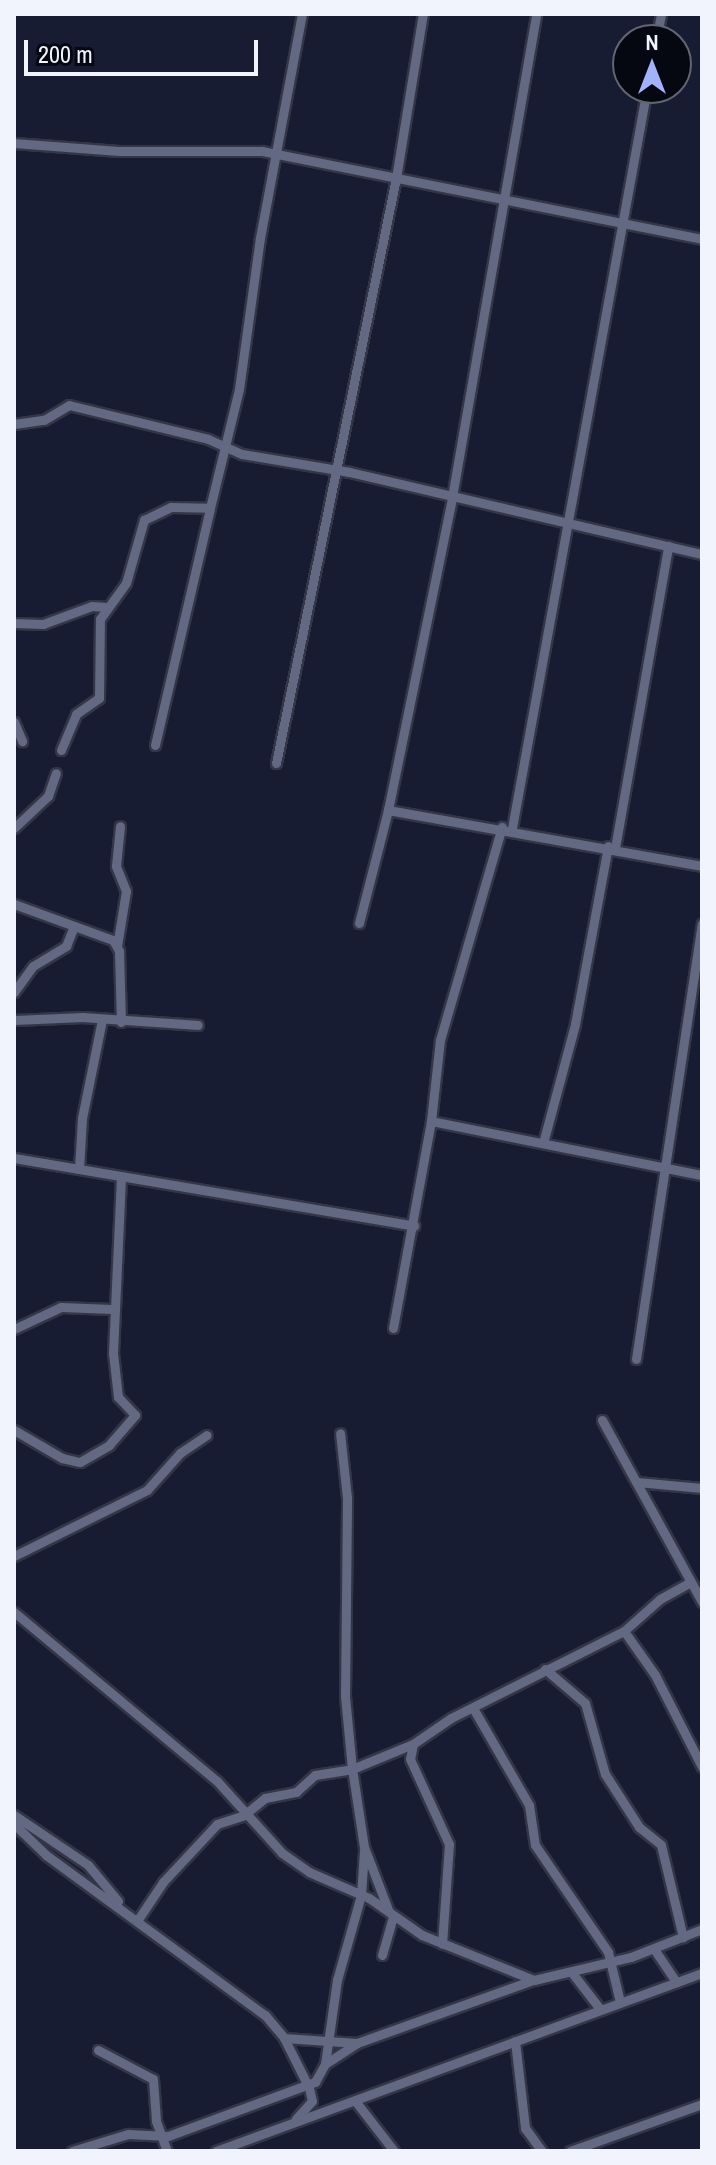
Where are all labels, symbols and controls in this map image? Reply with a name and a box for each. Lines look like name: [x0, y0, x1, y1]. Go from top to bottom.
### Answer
scale bar: [28, 24, 262, 74]
north arrow: [612, 24, 692, 104]
text: N: [645, 27, 659, 57]
text: 200 m: [38, 38, 93, 70]

